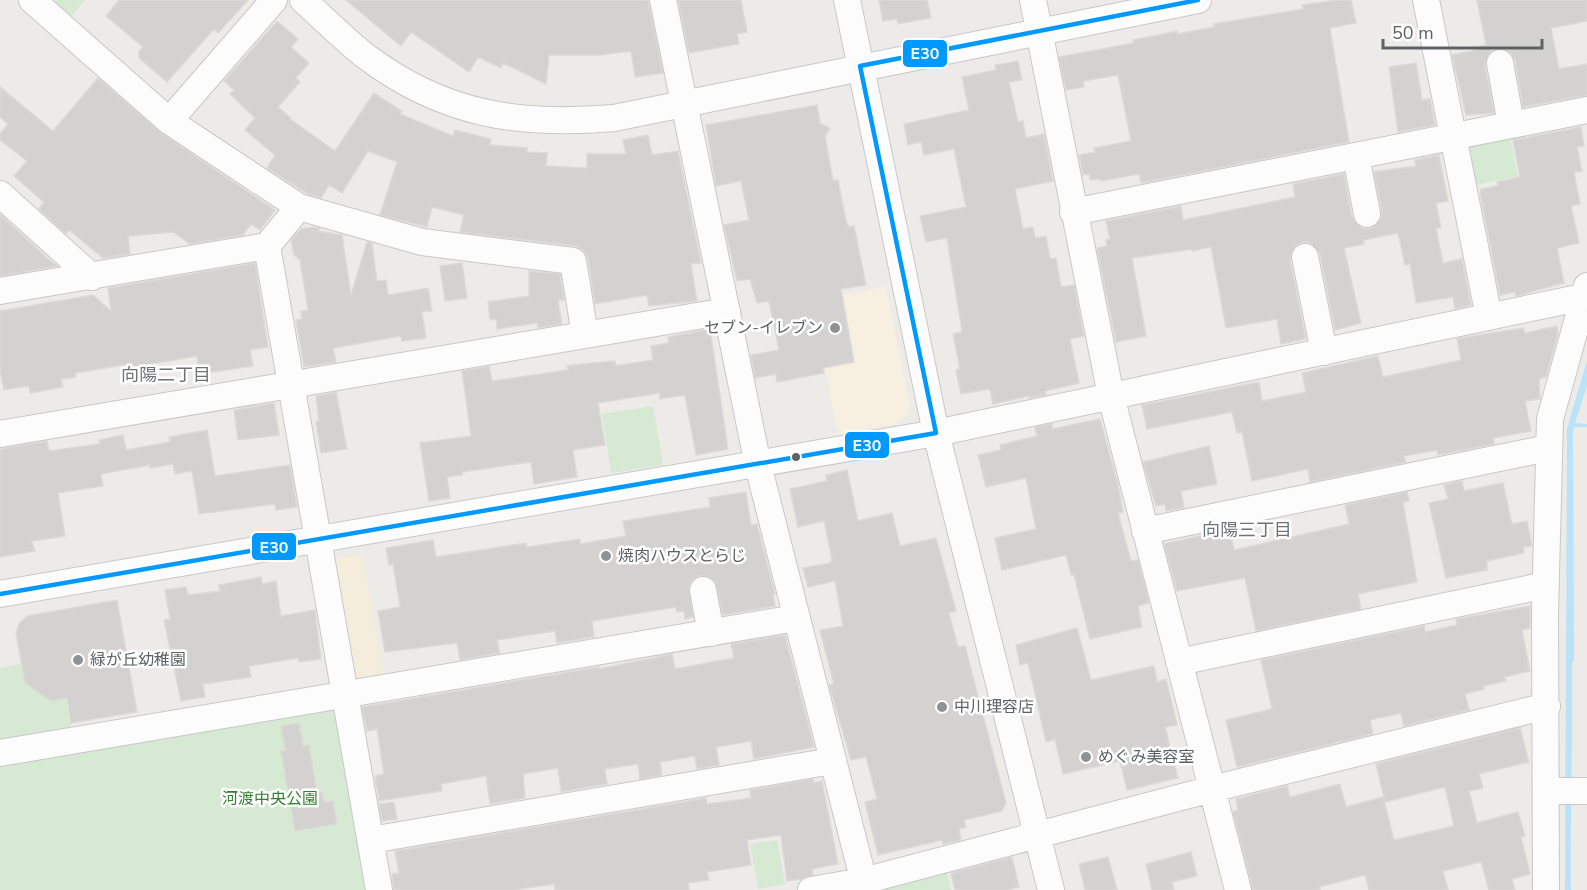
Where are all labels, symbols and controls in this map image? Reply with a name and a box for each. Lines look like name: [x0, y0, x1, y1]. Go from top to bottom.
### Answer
scale bar: [1383, 12, 1542, 50]
text: 50 m: [1392, 21, 1434, 45]
line badge: E30: [902, 39, 948, 68]
text: E30: [911, 43, 939, 65]
place label: セブン-イレブン: [704, 317, 823, 339]
marker: セブン-イレブン: [828, 321, 842, 335]
district label: 向陽二丁目: [121, 363, 211, 387]
line badge: E30: [844, 431, 890, 459]
text: E30: [853, 435, 881, 457]
unlabelled marker: [790, 451, 802, 463]
district label: 向陽三丁目: [1202, 518, 1292, 542]
line badge: E30: [251, 532, 297, 561]
text: E30: [260, 537, 288, 559]
place label: 焼肉ハウスとらじ: [618, 545, 746, 567]
marker: 焼肉ハウスとらじ: [599, 549, 613, 563]
place label: 緑が丘幼稚園: [90, 649, 186, 671]
marker: 緑が丘幼稚園: [71, 653, 85, 667]
place label: 中川理容店: [954, 696, 1034, 718]
marker: 中川理容店: [935, 700, 949, 714]
place label: めぐみ美容室: [1098, 746, 1194, 768]
marker: めぐみ美容室: [1079, 750, 1093, 764]
park label: 河渡中央公園: [222, 788, 318, 810]

